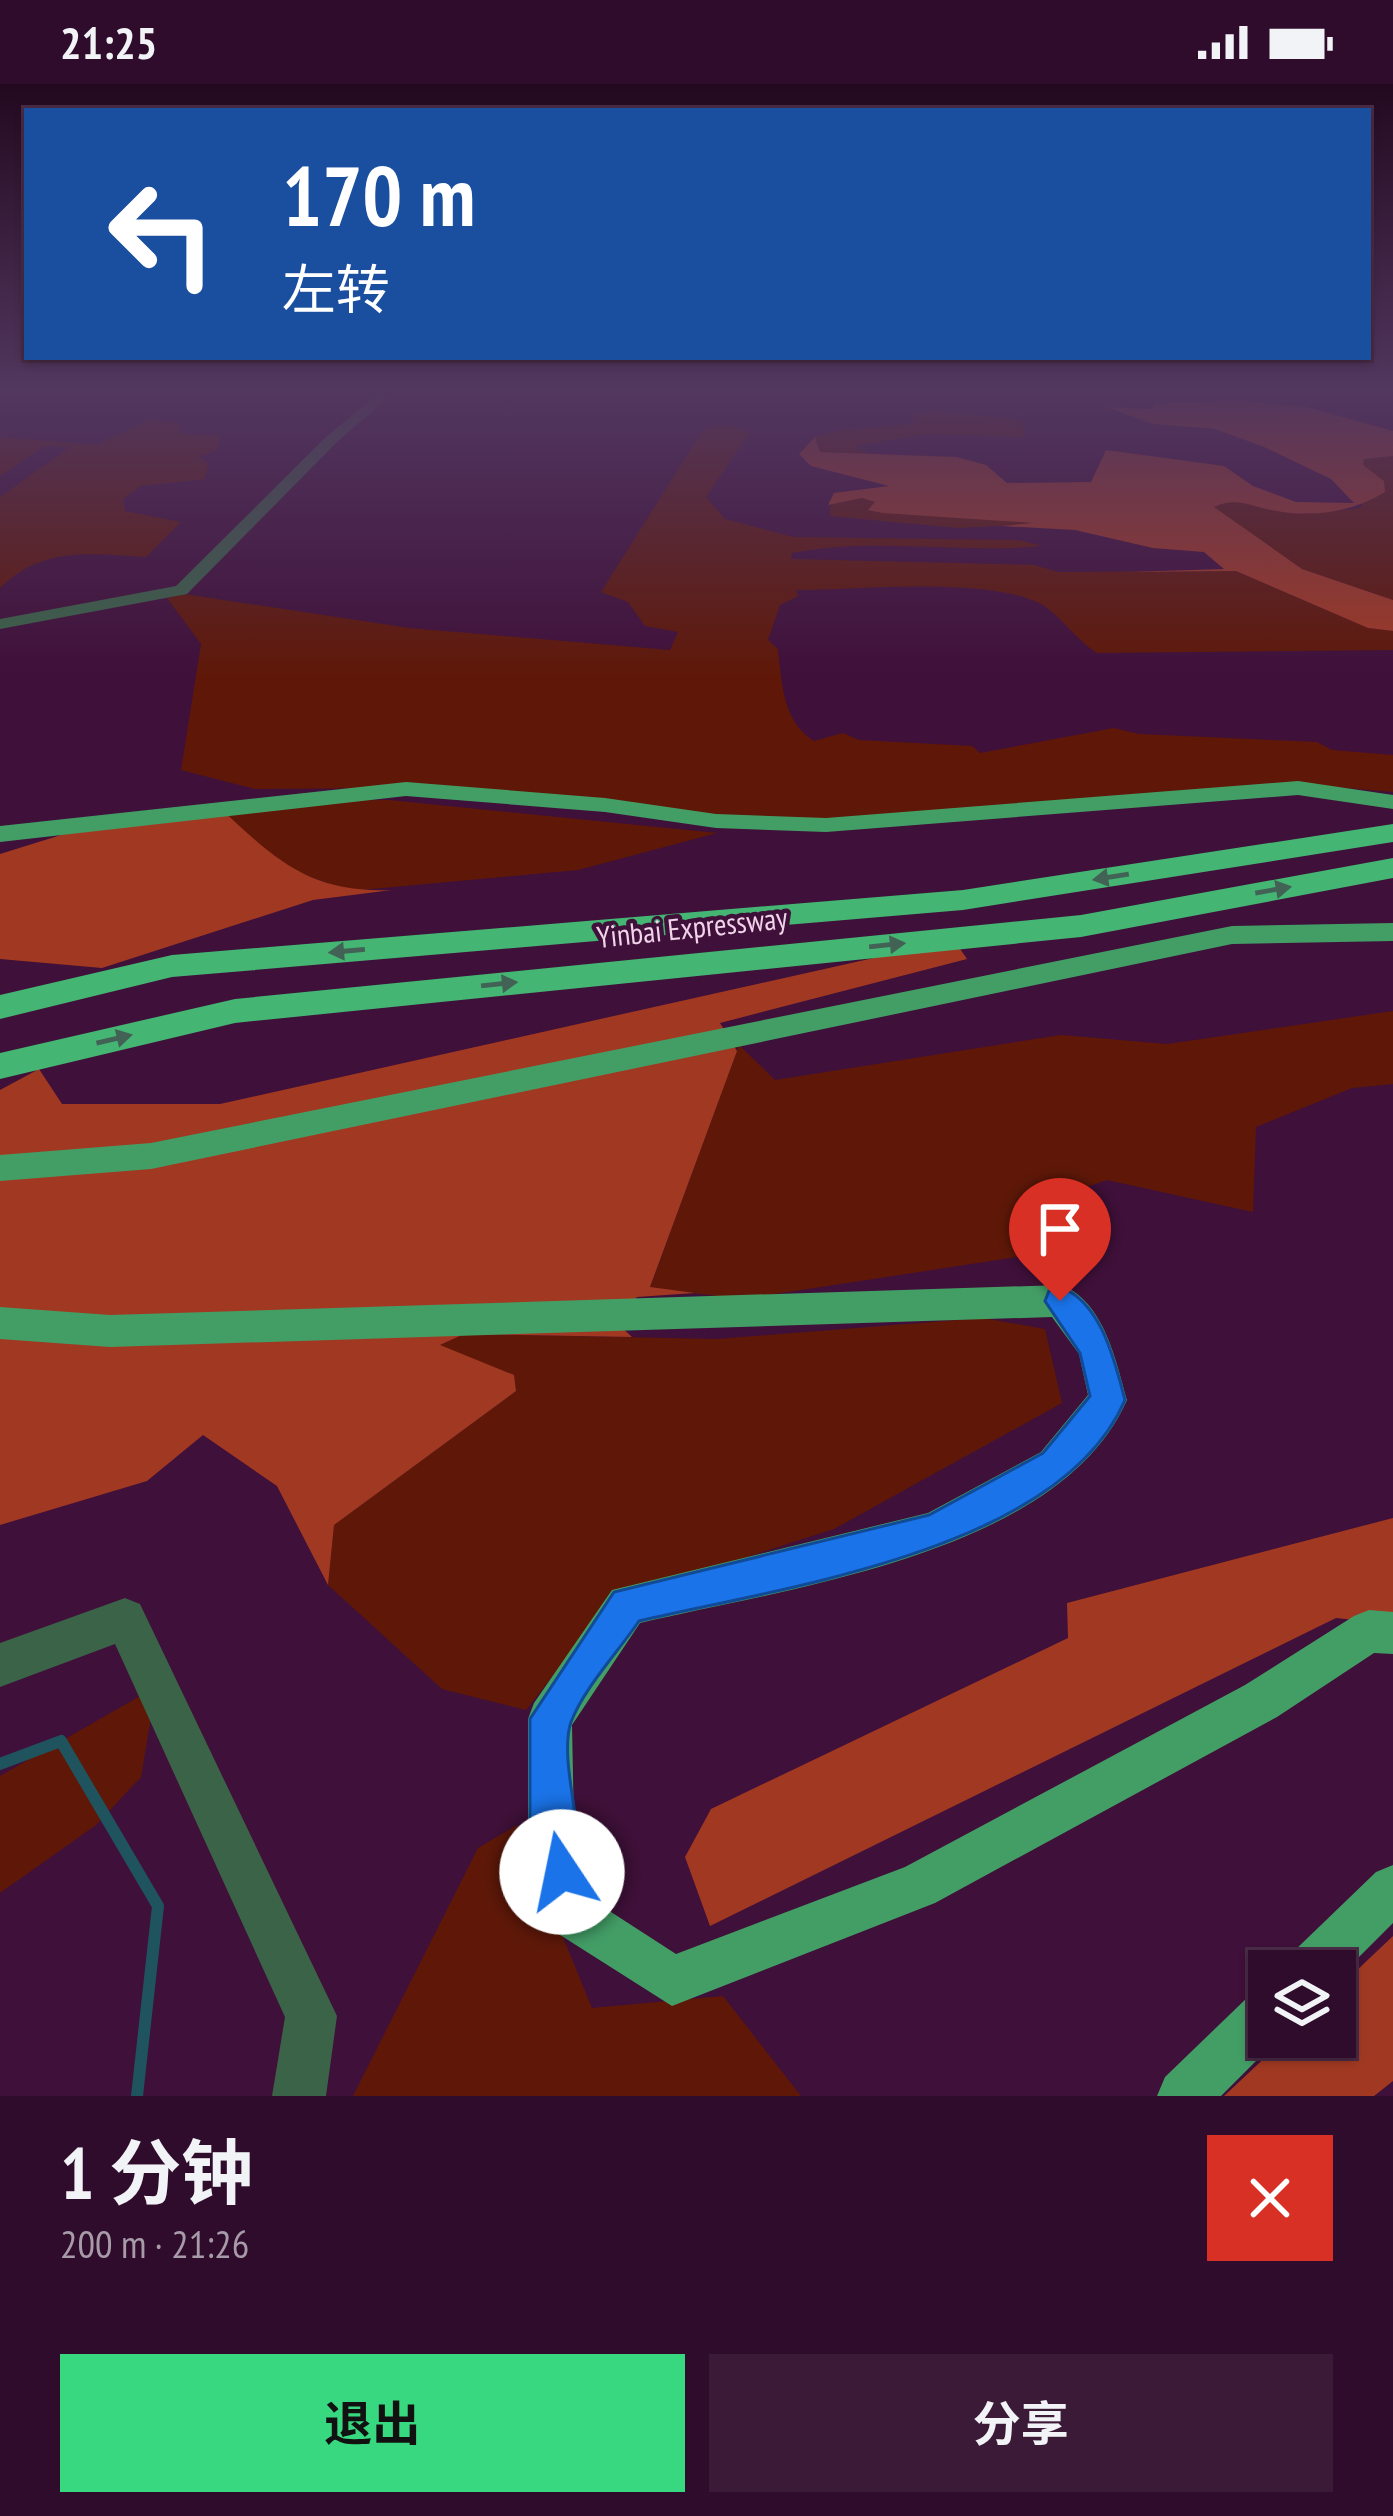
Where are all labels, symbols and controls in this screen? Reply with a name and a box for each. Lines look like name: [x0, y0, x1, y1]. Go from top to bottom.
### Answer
text: 21:25: [60, 13, 157, 71]
text: 170 m: [282, 140, 475, 249]
icon: left: [84, 156, 240, 312]
text: 左转: [282, 254, 390, 324]
one-way arrow: [1092, 868, 1130, 887]
one-way arrow: [1255, 880, 1292, 899]
street label: Yinbai Expressway: [595, 897, 790, 956]
one-way arrow: [869, 935, 906, 954]
one-way arrow: [328, 942, 365, 961]
one-way arrow: [481, 974, 518, 993]
one-way arrow: [95, 1029, 132, 1048]
pin: [1009, 1178, 1111, 1301]
icon: arrive: [1027, 1196, 1093, 1262]
position arrow: [499, 1809, 625, 1935]
map controls: [1248, 1950, 1356, 2058]
button: layers: [1248, 1950, 1356, 2058]
text: 1 分钟: [60, 2126, 253, 2219]
button: close: [1207, 2135, 1333, 2261]
text: 200 m · 21:26: [60, 2218, 249, 2269]
button: 退出: [60, 2354, 685, 2492]
button: 分享: [709, 2354, 1333, 2492]

